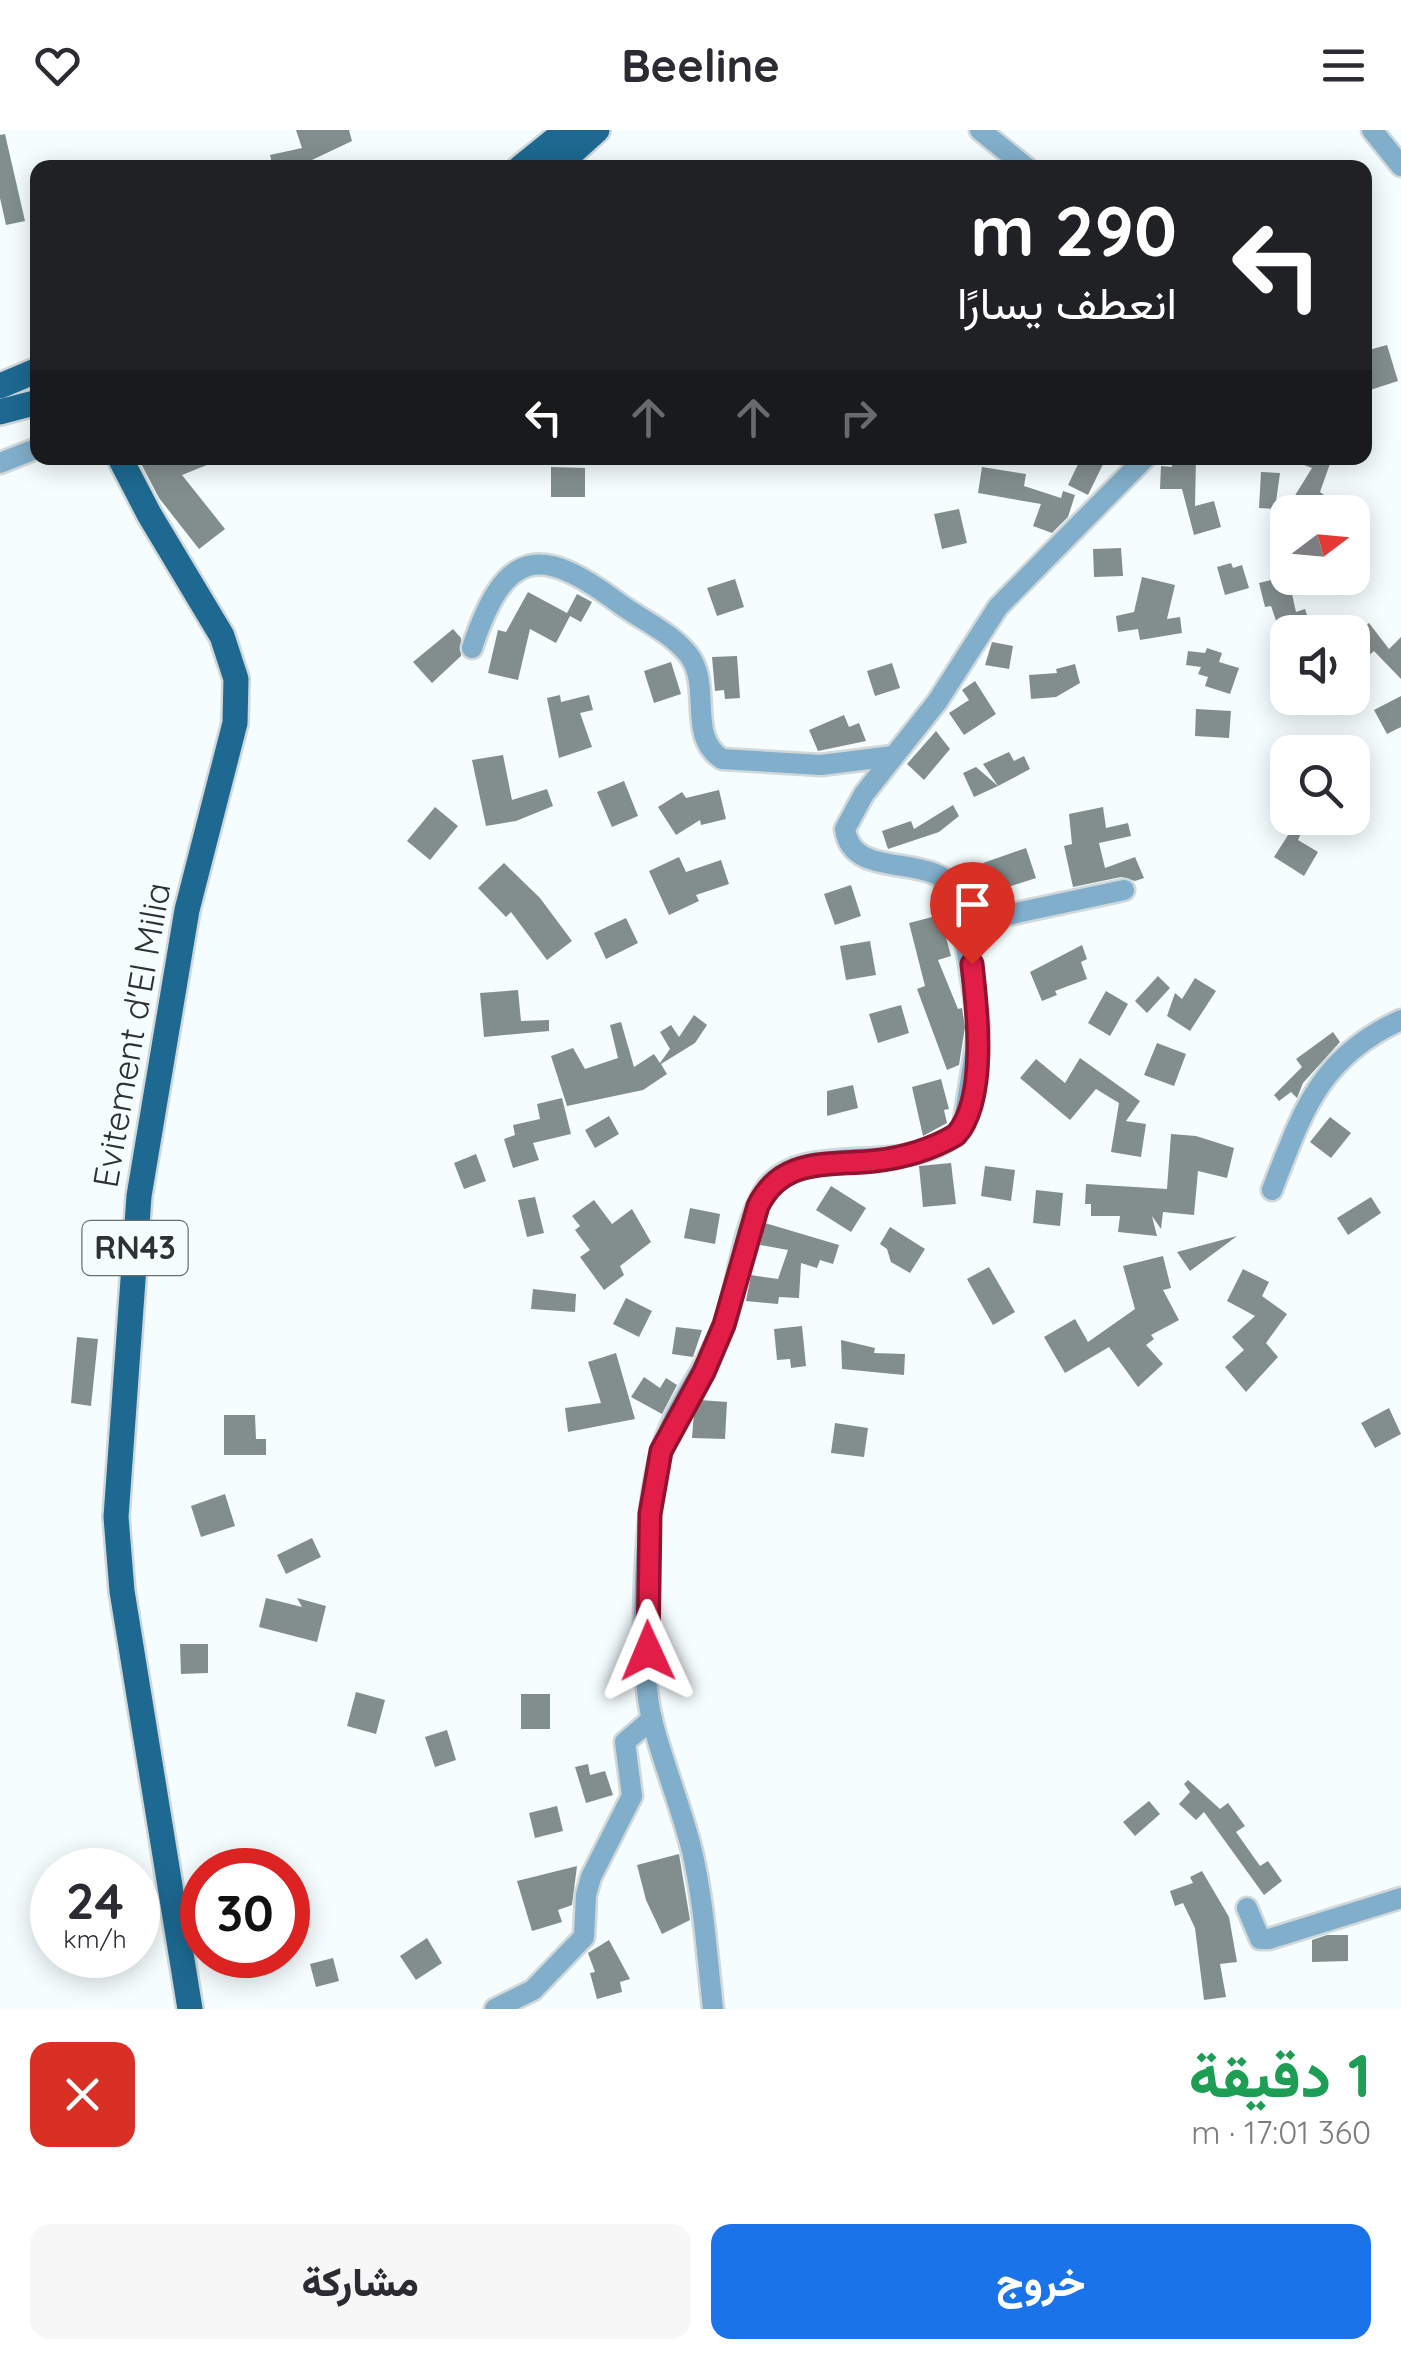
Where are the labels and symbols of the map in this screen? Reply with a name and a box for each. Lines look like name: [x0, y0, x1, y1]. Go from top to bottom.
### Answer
north arrow: [1270, 495, 1370, 595]
pin: [930, 862, 1015, 965]
street label: Evitement d'El Milia: [83, 879, 179, 1191]
road number: RN43: [82, 1221, 188, 1275]
position arrow: [596, 1599, 700, 1703]
speed limit sign: 30: [180, 1848, 310, 1978]

